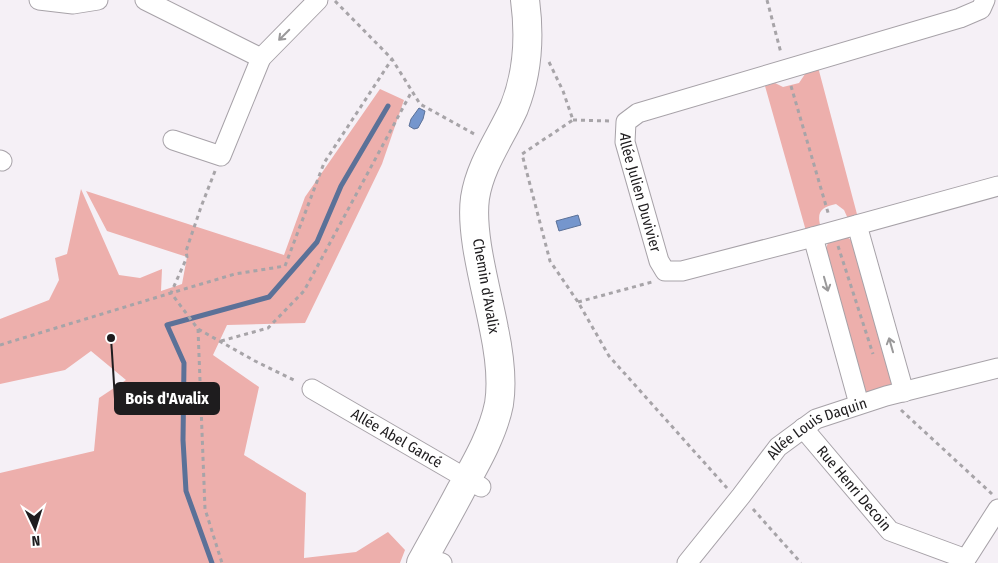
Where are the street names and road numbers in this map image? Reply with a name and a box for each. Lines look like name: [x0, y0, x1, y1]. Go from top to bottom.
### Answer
street label: Allée Julien Duvivier: [616, 133, 665, 255]
street label: Chemin d'Avalix: [469, 237, 503, 335]
street label: Allée Louis Daquin: [763, 394, 869, 463]
street label: Allée Abel Gancé: [348, 405, 446, 472]
street label: Rue Henri Decoin: [813, 442, 895, 535]

